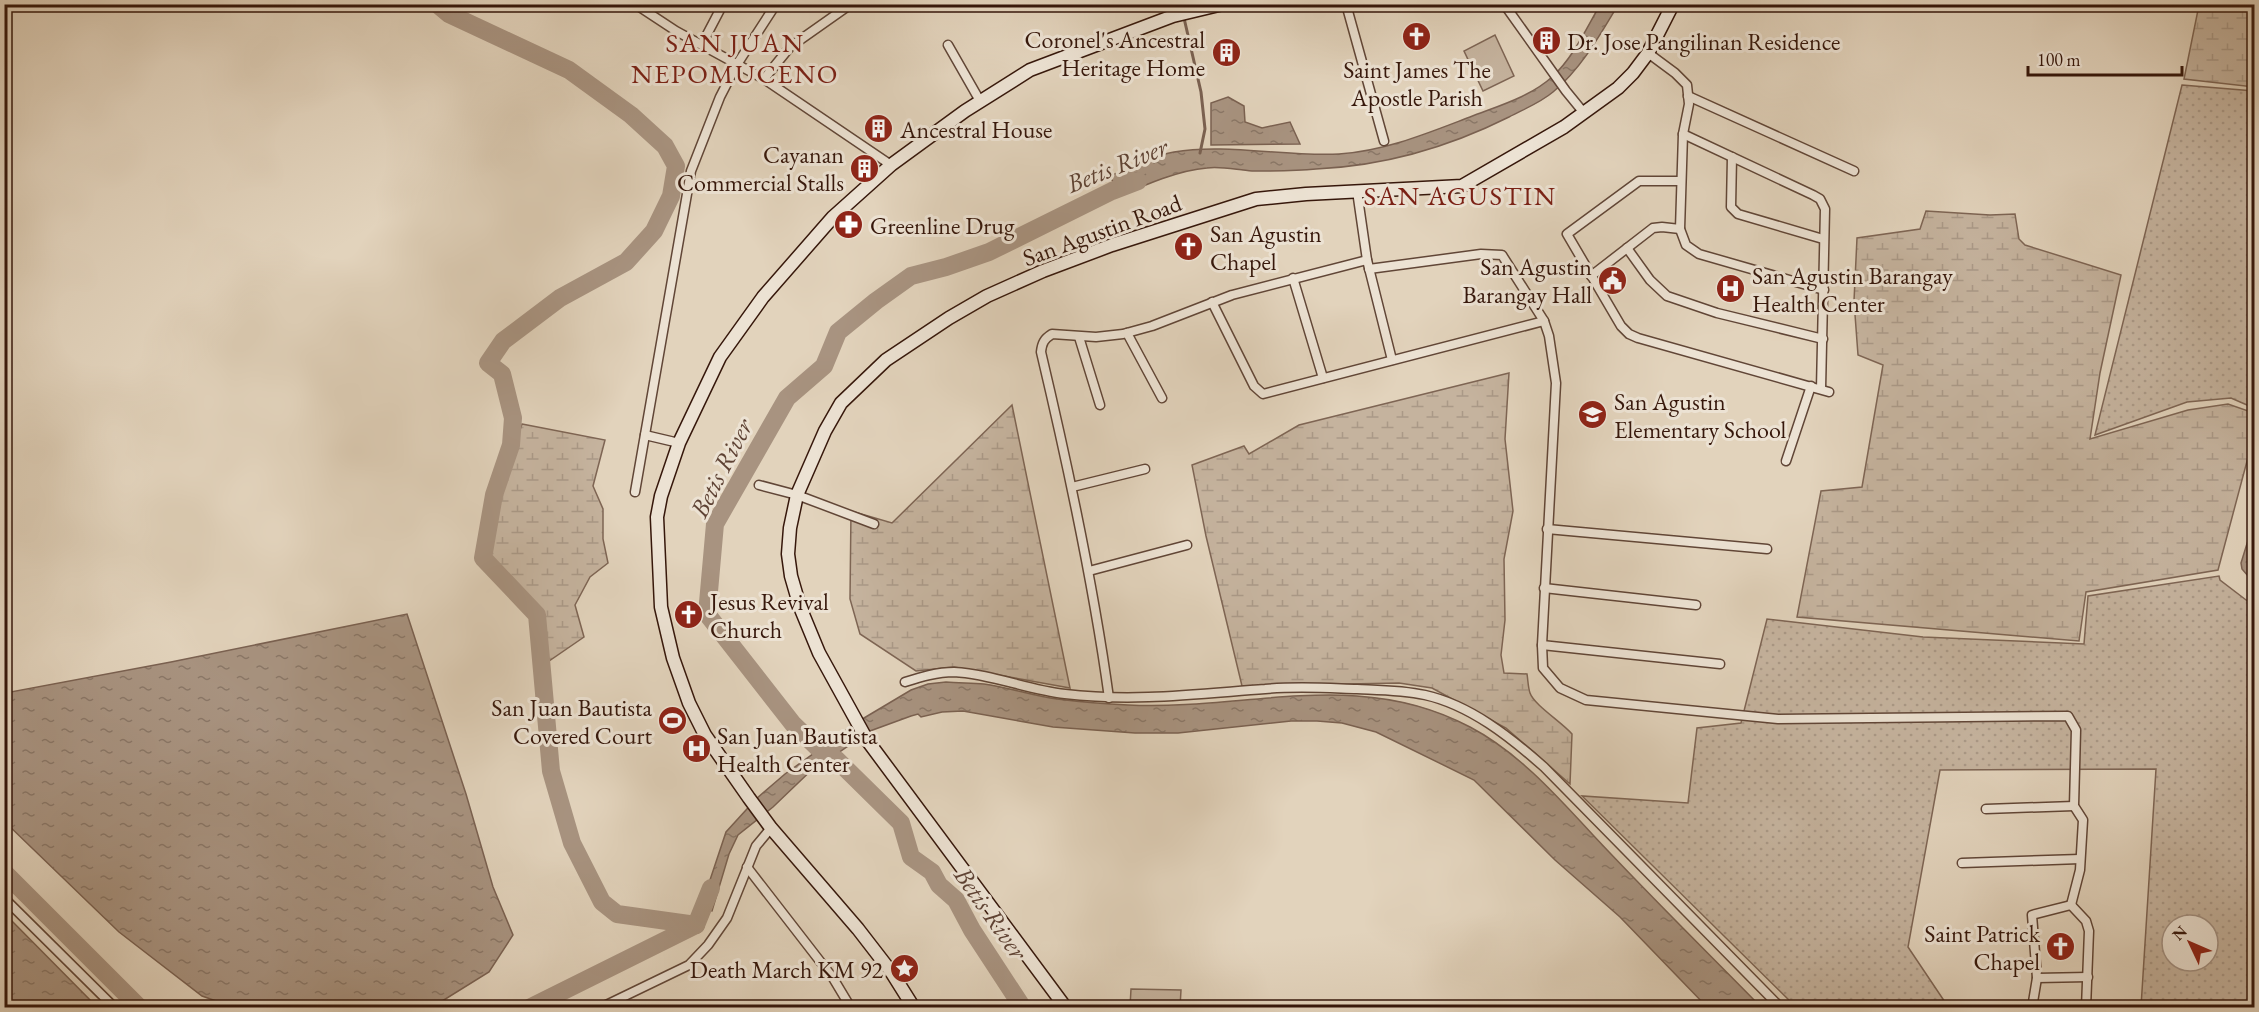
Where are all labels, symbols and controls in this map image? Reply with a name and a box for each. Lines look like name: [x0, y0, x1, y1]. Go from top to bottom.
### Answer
church icon: Saint James The Apostle Parish: [1401, 20, 1433, 52]
place label: Coronel's Ancestral Heritage Home: [1024, 24, 1205, 83]
district label: SAN JUAN NEPOMUCENO: [631, 25, 839, 91]
building icon: Dr. Jose Pangilinan Residence: [1530, 25, 1562, 57]
place label: Dr. Jose Pangilinan Residence: [1567, 26, 1840, 57]
building icon: Coronel's Ancestral Heritage Home: [1210, 37, 1242, 69]
scale bar: [2028, 39, 2182, 77]
text: 100 m: [2037, 48, 2081, 71]
place label: Saint James The Apostle Parish: [1343, 54, 1491, 113]
building icon: Ancestral House: [863, 113, 895, 145]
place label: Ancestral House: [899, 114, 1052, 145]
water label: Betis River: [1060, 129, 1174, 201]
place label: Cayanan Commercial Stalls: [677, 139, 844, 198]
building icon: Cayanan Commercial Stalls: [849, 152, 881, 184]
district label: SAN AGUSTIN: [1363, 178, 1557, 213]
street label: San Agustin Road: [1018, 187, 1186, 273]
pharmacy icon: Greenline Drug: [833, 209, 865, 241]
place label: Greenline Drug: [870, 210, 1015, 241]
place label: San Agustin Chapel: [1210, 218, 1322, 277]
church icon: San Agustin Chapel: [1173, 231, 1205, 263]
place label: San Agustin Barangay Hall: [1462, 251, 1592, 310]
place label: San Agustin Barangay Health Center: [1752, 260, 1953, 319]
public building icon: San Agustin Barangay Hall: [1597, 264, 1629, 296]
hospital icon: San Agustin Barangay Health Center: [1715, 273, 1747, 305]
place label: San Agustin Elementary School: [1614, 386, 1786, 445]
school or university icon: San Agustin Elementary School: [1577, 399, 1609, 431]
water label: Betis River: [681, 412, 761, 524]
place label: Jesus Revival Church: [708, 586, 829, 645]
church icon: Jesus Revival Church: [673, 599, 705, 631]
place label: San Juan Bautista Covered Court: [491, 692, 652, 751]
sports icon: San Juan Bautista Covered Court: [657, 705, 689, 737]
place label: San Juan Bautista Health Center: [717, 720, 878, 779]
hospital icon: San Juan Bautista Health Center: [680, 733, 712, 765]
water label: Betis River: [946, 859, 1036, 967]
north arrow: [2160, 913, 2220, 973]
place label: Saint Patrick Chapel: [1924, 918, 2041, 977]
text: N: [2168, 921, 2192, 945]
church icon: Saint Patrick Chapel: [2045, 931, 2077, 963]
place icon: Death March KM 92: [888, 953, 920, 985]
place label: Death March KM 92: [690, 954, 883, 985]

